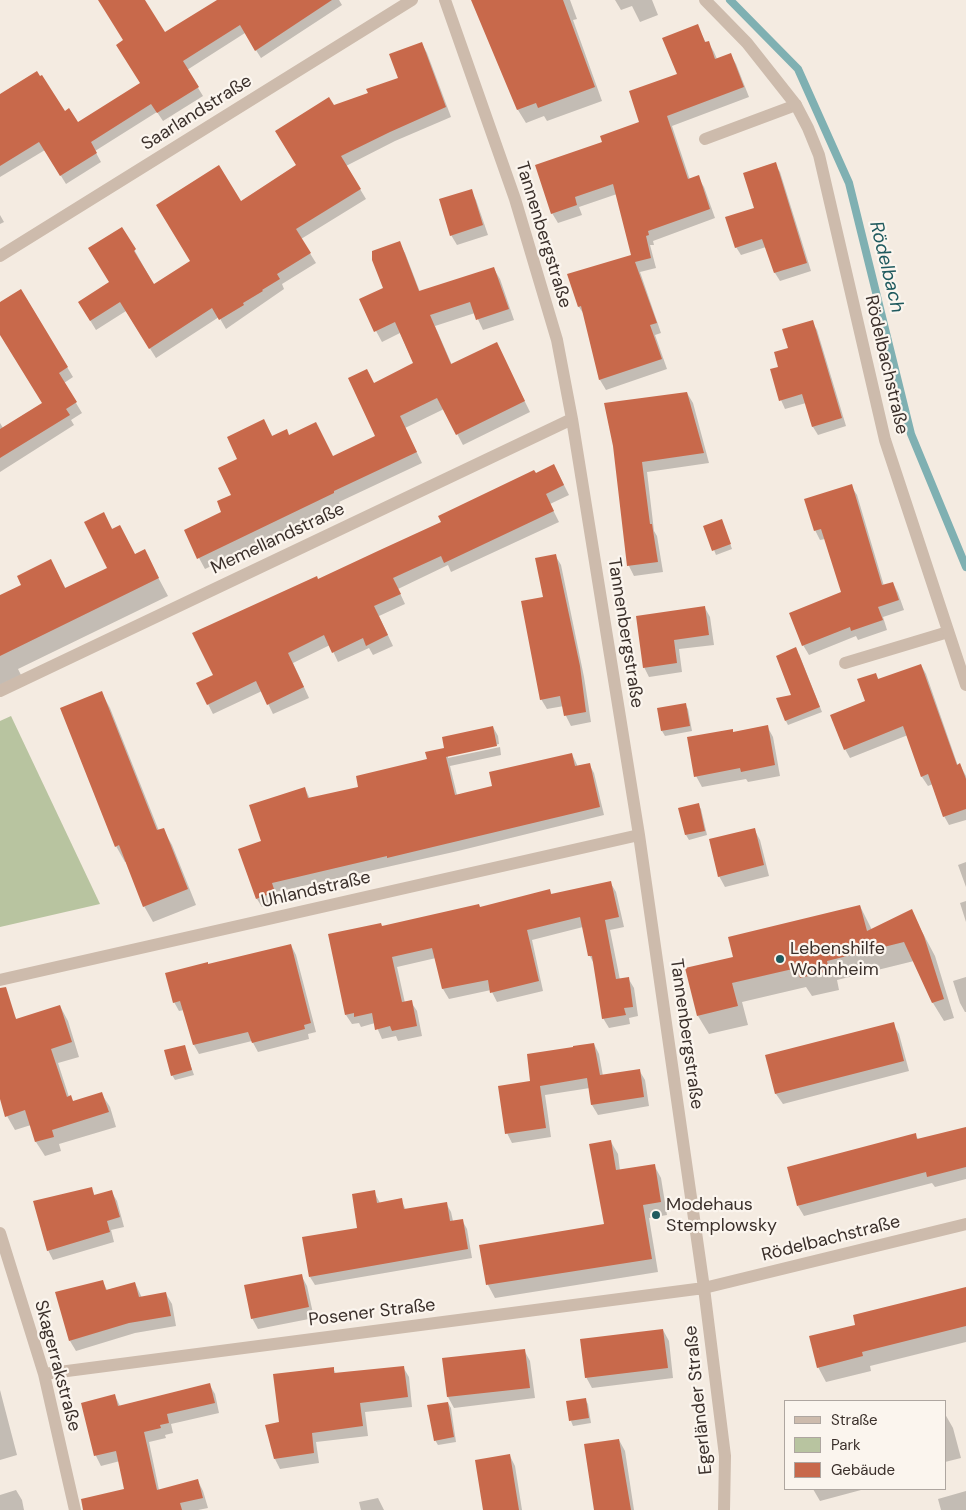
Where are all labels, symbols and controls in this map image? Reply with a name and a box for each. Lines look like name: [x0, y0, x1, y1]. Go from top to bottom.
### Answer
street label: Saarlandstraße: [138, 70, 256, 156]
street label: Tannenbergstraße: [510, 159, 576, 311]
water label: Rödelbach: [864, 219, 908, 315]
street label: Rödelbachstraße: [859, 293, 913, 437]
street label: Memellandstraße: [208, 499, 348, 579]
street label: Tannenbergstraße: [602, 556, 648, 710]
street label: Uhlandstraße: [259, 867, 373, 913]
place label: Lebenshilfe Wohnheim: [790, 938, 885, 981]
marker: Lebenshilfe Wohnheim: [774, 953, 786, 965]
street label: Tannenbergstraße: [665, 957, 707, 1111]
place label: Modehaus Stemplowsky: [666, 1194, 777, 1236]
marker: Modehaus Stemplowsky: [650, 1209, 662, 1221]
street label: Rödelbachstraße: [759, 1211, 903, 1267]
street label: Posener Straße: [307, 1295, 437, 1331]
street label: Skagerrakstraße: [29, 1298, 85, 1434]
street label: Egerländer Straße: [680, 1324, 718, 1476]
legend: [784, 1400, 946, 1490]
text: Straße: [831, 1410, 878, 1430]
text: Park: [831, 1435, 861, 1455]
text: Gebäude: [831, 1460, 895, 1480]

